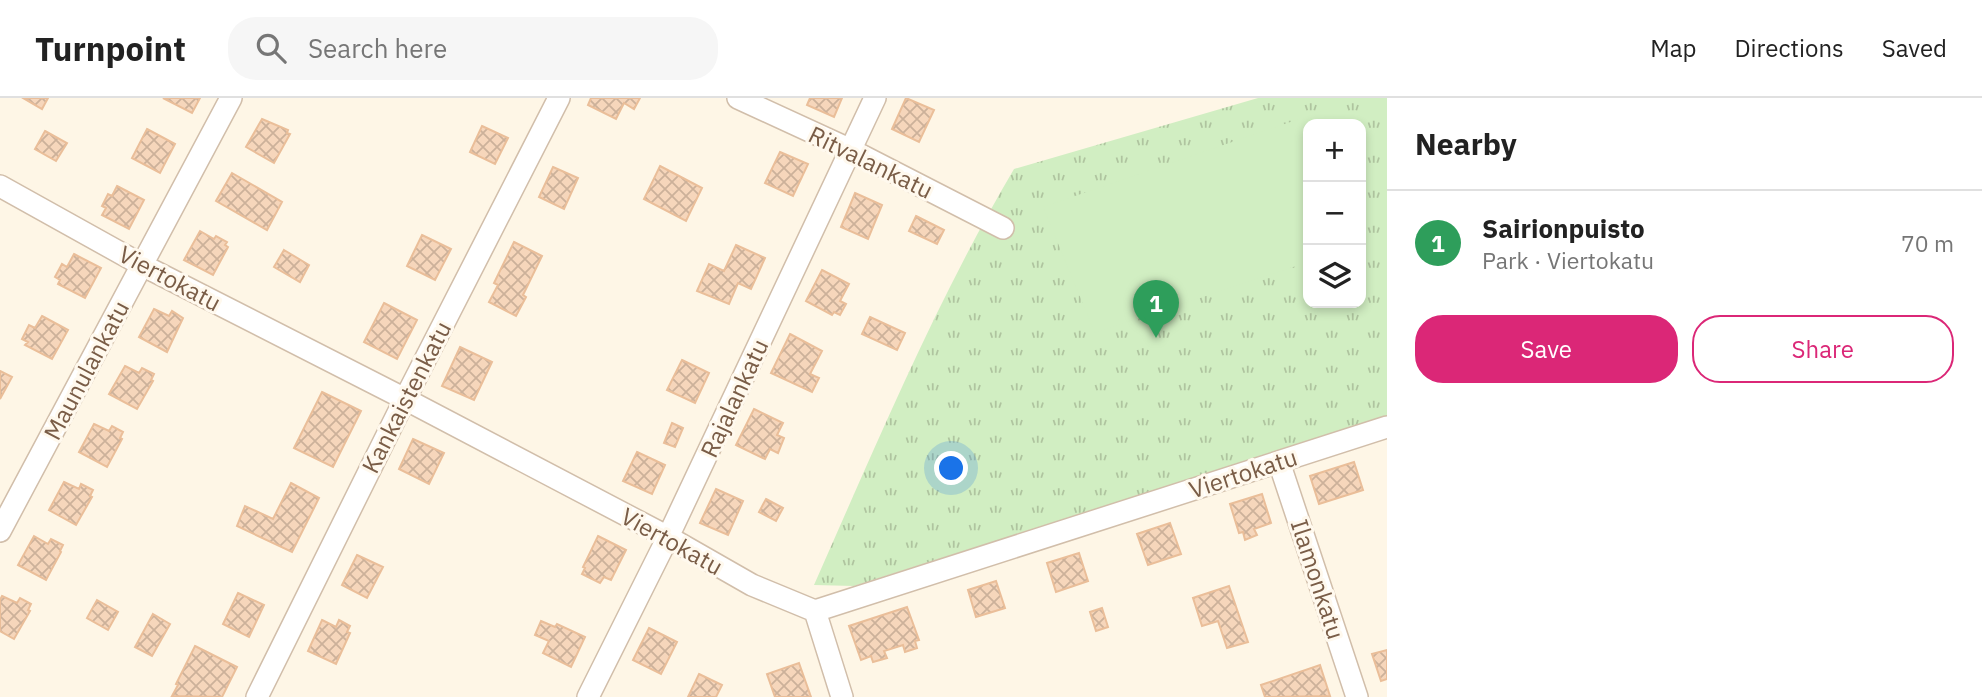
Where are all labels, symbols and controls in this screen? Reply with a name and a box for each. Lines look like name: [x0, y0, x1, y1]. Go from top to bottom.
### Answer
search box: [228, 17, 718, 80]
text: Turnpoint: [35, 27, 186, 70]
icon: search: [252, 29, 290, 67]
text: Search here: [308, 31, 447, 65]
text: Map: [1650, 32, 1696, 64]
text: Directions: [1734, 32, 1844, 64]
text: Saved: [1882, 32, 1947, 64]
street label: Ritvalankatu: [804, 118, 938, 206]
map controls: [1303, 119, 1366, 308]
button: +: [1303, 119, 1366, 182]
text: Nearby: [1415, 124, 1517, 163]
button: −: [1303, 182, 1366, 245]
text: Sairionpuisto: [1482, 211, 1645, 245]
text: 1: [1431, 228, 1445, 258]
text: 70 m: [1901, 228, 1954, 258]
street label: Viertokatu: [113, 238, 227, 318]
button: layers: [1303, 245, 1366, 308]
text: Park · Viertokatu: [1482, 245, 1654, 275]
pin: 1: [1133, 280, 1179, 338]
street label: Maunulankatu: [36, 295, 136, 445]
street label: Kankaistenkatu: [354, 315, 458, 479]
button: Save: [1415, 315, 1678, 383]
button: Share: [1692, 315, 1954, 383]
street label: Rajalankatu: [693, 334, 775, 462]
street label: Viertokatu: [1185, 440, 1301, 506]
your location: [934, 451, 968, 485]
street label: Viertokatu: [615, 500, 729, 582]
street label: Ilamonkatu: [1284, 515, 1352, 643]

